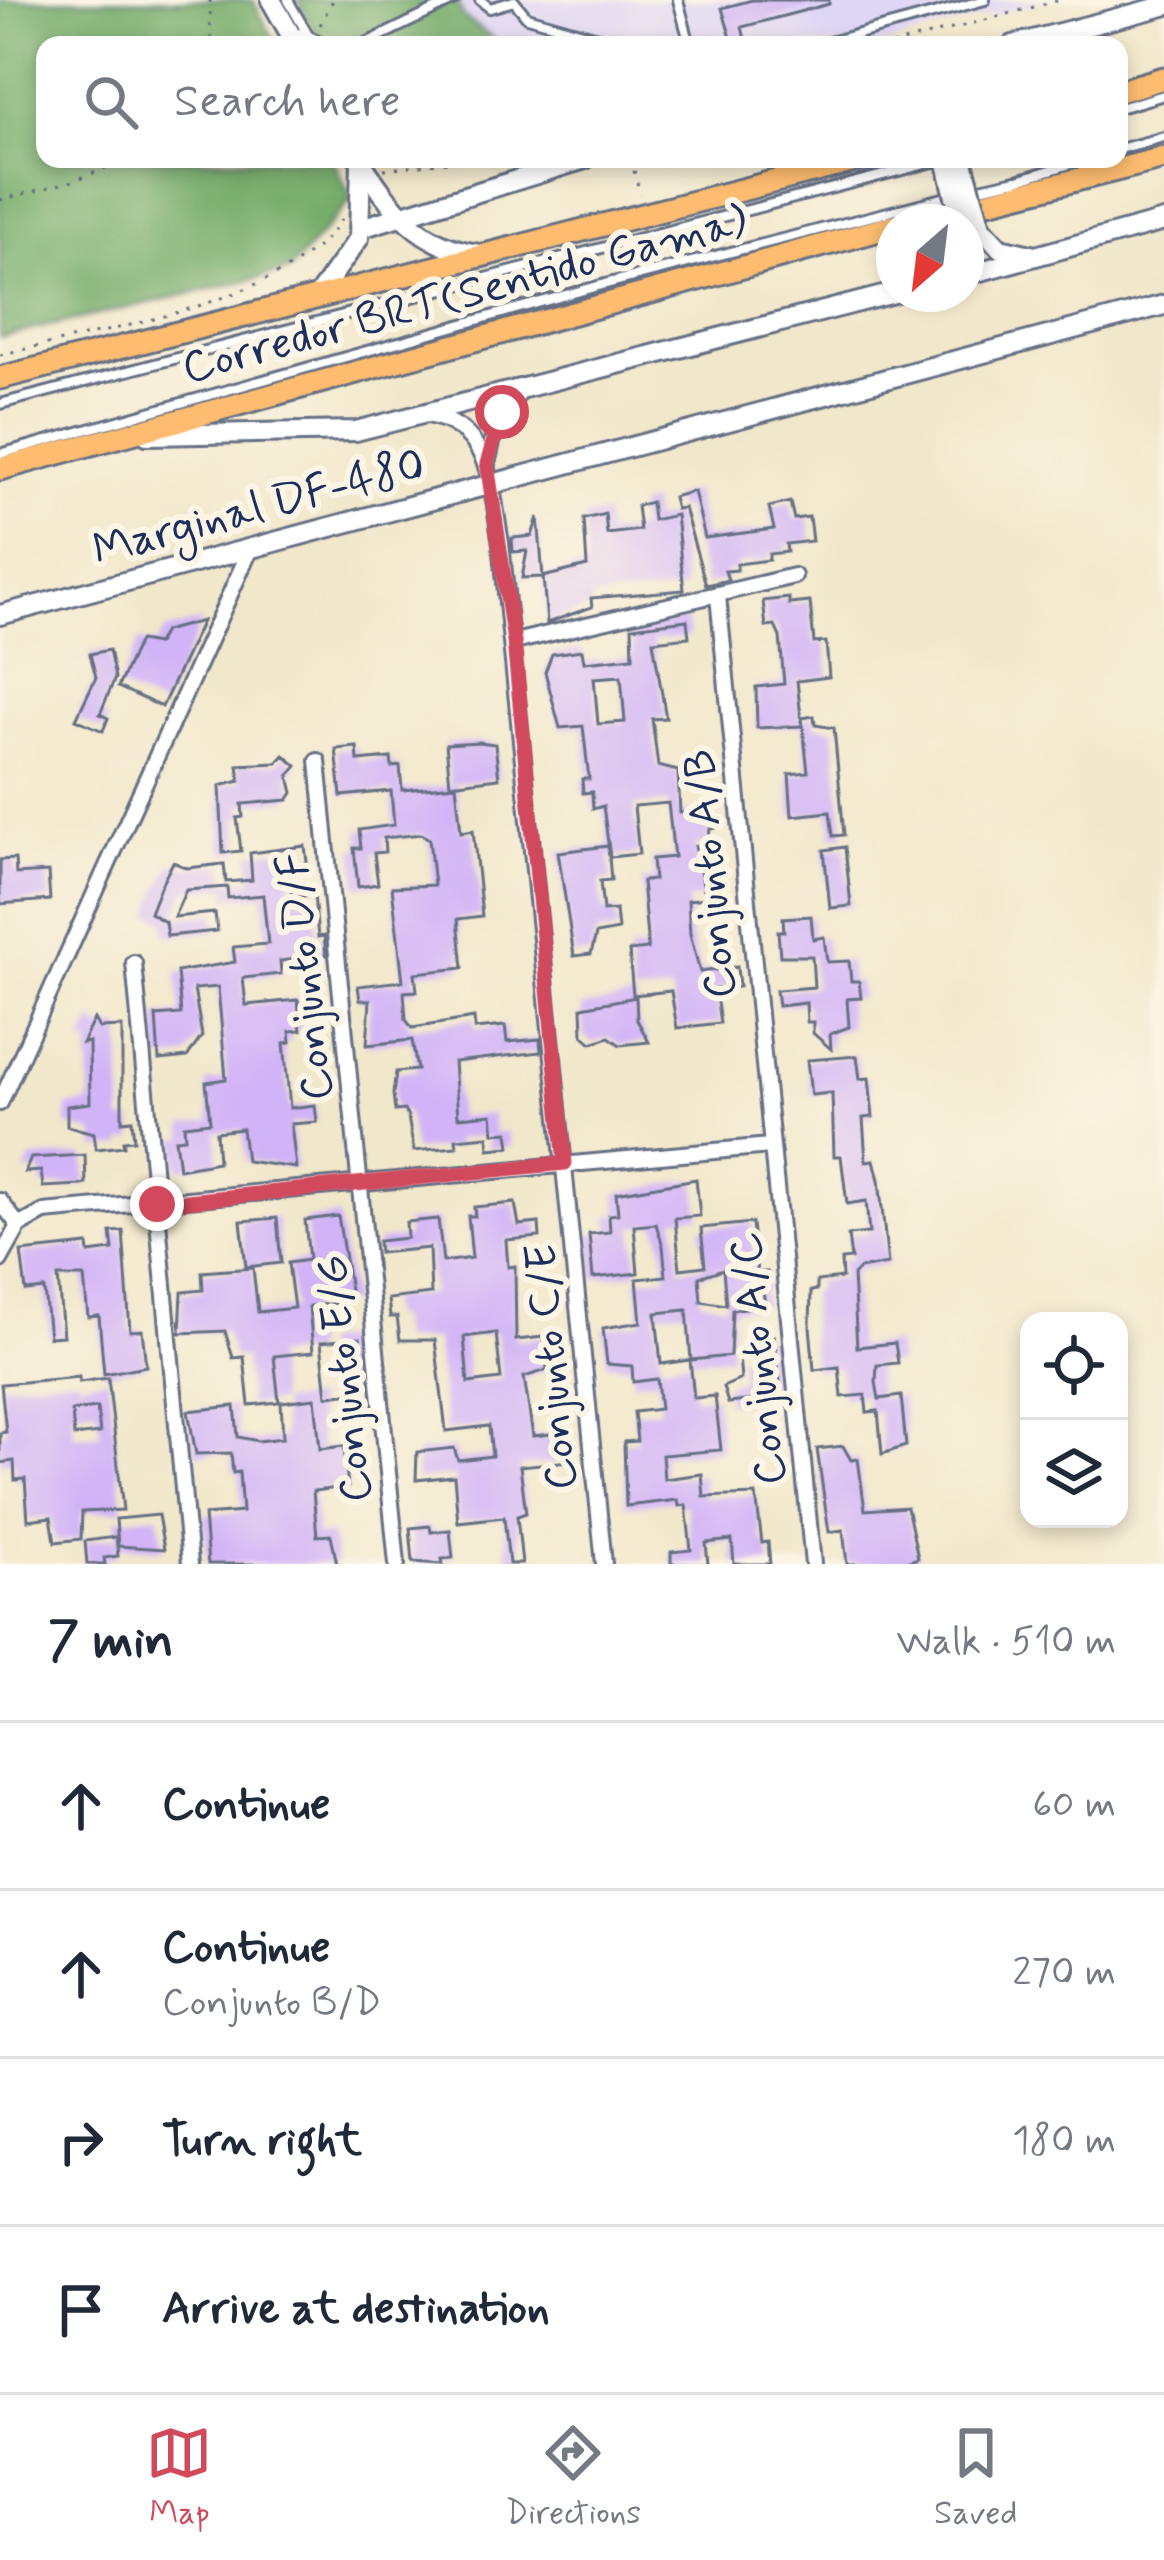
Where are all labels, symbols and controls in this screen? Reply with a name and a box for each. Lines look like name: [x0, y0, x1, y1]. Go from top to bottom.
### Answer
search box: [36, 36, 1128, 168]
icon: search: [78, 69, 144, 135]
text: Search here: [174, 73, 401, 132]
street label: Corredor BRT(Sentido Gama): [176, 192, 754, 399]
north arrow: [876, 204, 984, 312]
route start: [475, 385, 529, 439]
street label: Marginal DF-480: [86, 436, 433, 585]
street label: Conjunto A/B: [671, 747, 752, 1001]
street label: Conjunto D/F: [264, 850, 349, 1103]
route end: [130, 1177, 184, 1231]
street label: Conjunto A/C: [717, 1229, 802, 1488]
street label: Conjunto C/E: [512, 1241, 593, 1492]
street label: Conjunto E/G: [303, 1252, 388, 1505]
map controls: [1020, 1312, 1128, 1528]
button: locate: [1020, 1312, 1128, 1420]
button: layers: [1020, 1420, 1128, 1528]
text: 7 min: [48, 1609, 174, 1675]
text: Walk · 510 m: [897, 1617, 1116, 1668]
icon: ahead: [48, 1773, 114, 1839]
text: Continue: [162, 1776, 330, 1835]
text: 60 m: [1032, 1780, 1116, 1831]
text: Continue: [162, 1919, 330, 1978]
icon: ahead: [48, 1941, 114, 2007]
text: 270 m: [1012, 1948, 1116, 1999]
text: Conjunto B/D: [162, 1978, 381, 2029]
icon: right: [48, 2109, 114, 2175]
text: Turn right: [162, 2112, 362, 2171]
text: 180 m: [1012, 2116, 1116, 2167]
icon: arrive: [48, 2277, 114, 2343]
text: Arrive at destination: [162, 2280, 550, 2339]
tab: Map: [146, 2420, 212, 2536]
tab: Directions: [505, 2420, 641, 2536]
tab: Saved: [934, 2420, 1018, 2536]

